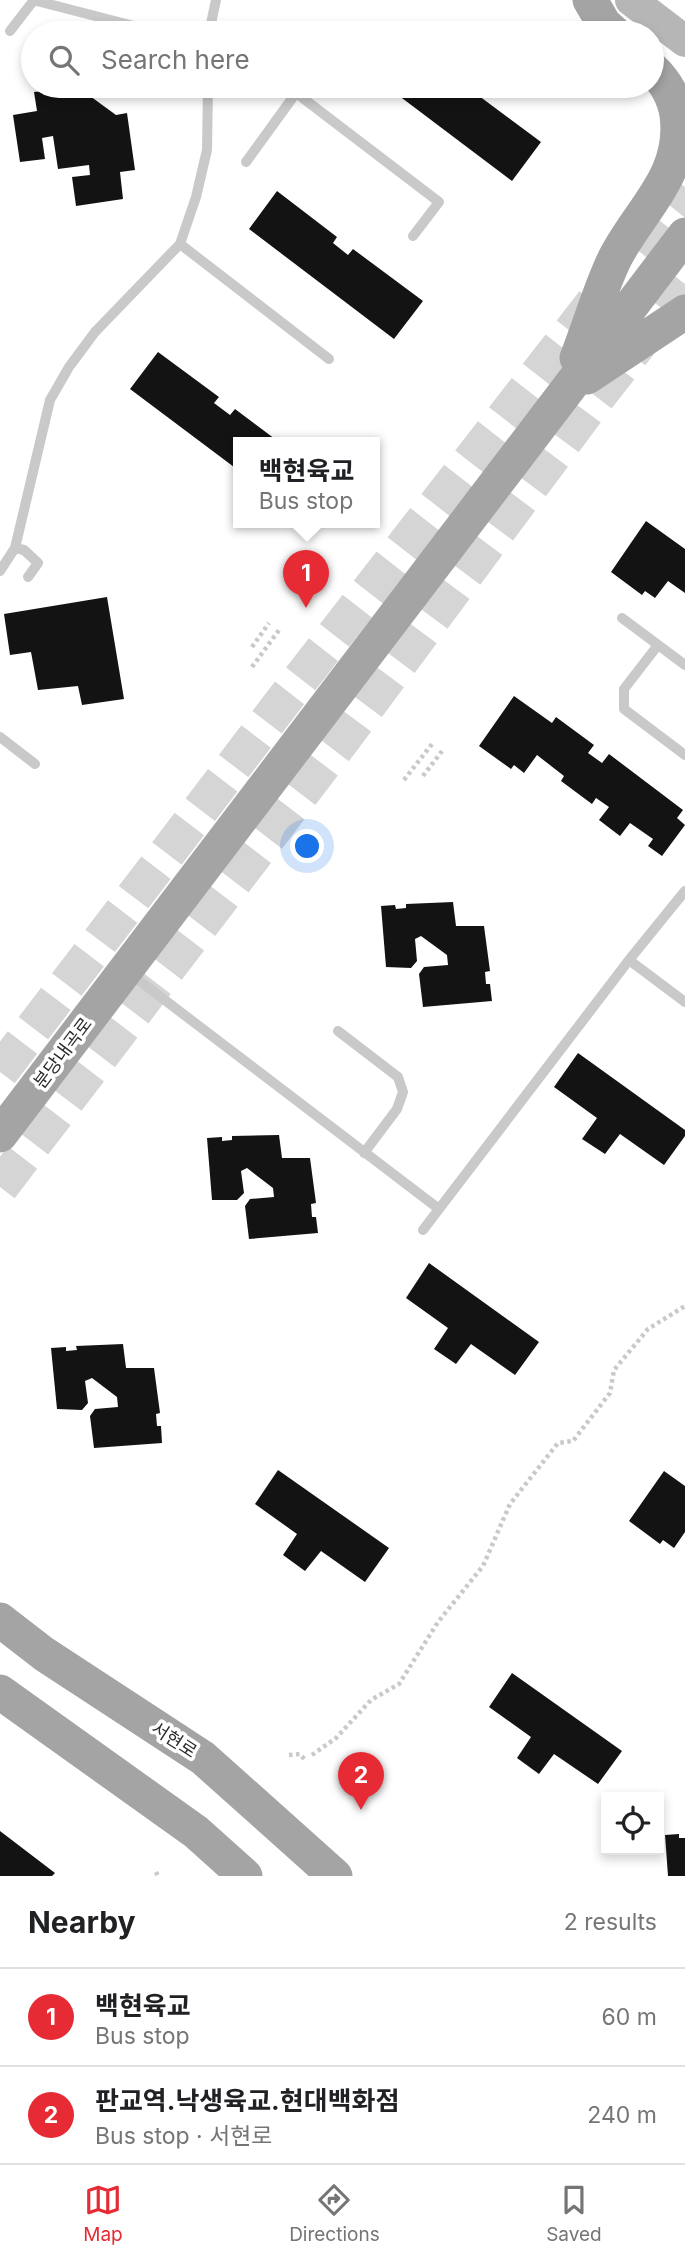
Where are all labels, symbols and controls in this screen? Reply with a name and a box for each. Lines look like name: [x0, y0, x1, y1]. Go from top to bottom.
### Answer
search box: [21, 21, 664, 98]
icon: search: [45, 41, 83, 79]
text: Search here: [101, 44, 250, 75]
popup: [233, 437, 380, 528]
text: 백현육교: [259, 455, 354, 486]
text: Bus stop: [259, 487, 353, 515]
pin: 1: [283, 550, 329, 608]
your location: [290, 829, 324, 863]
street label: 분당내곡로: [29, 1013, 96, 1092]
street label: 서현로: [148, 1717, 201, 1762]
pin: 2: [338, 1752, 384, 1810]
map controls: [601, 1792, 664, 1855]
button: locate: [601, 1792, 664, 1855]
text: Nearby: [28, 1904, 136, 1940]
text: 2 results: [564, 1908, 657, 1936]
text: 백현육교: [95, 1990, 191, 2021]
text: 1: [46, 2003, 56, 2031]
text: 60 m: [602, 2003, 657, 2031]
text: Bus stop: [95, 2022, 190, 2050]
text: 판교역.낙생육교.현대백화점: [95, 2085, 399, 2116]
text: 2: [44, 2101, 58, 2129]
text: 240 m: [587, 2101, 657, 2129]
text: Bus stop · 서현로: [95, 2122, 273, 2150]
tab: Map: [83, 2181, 123, 2246]
tab: Directions: [289, 2181, 380, 2246]
tab: Saved: [546, 2181, 602, 2246]

